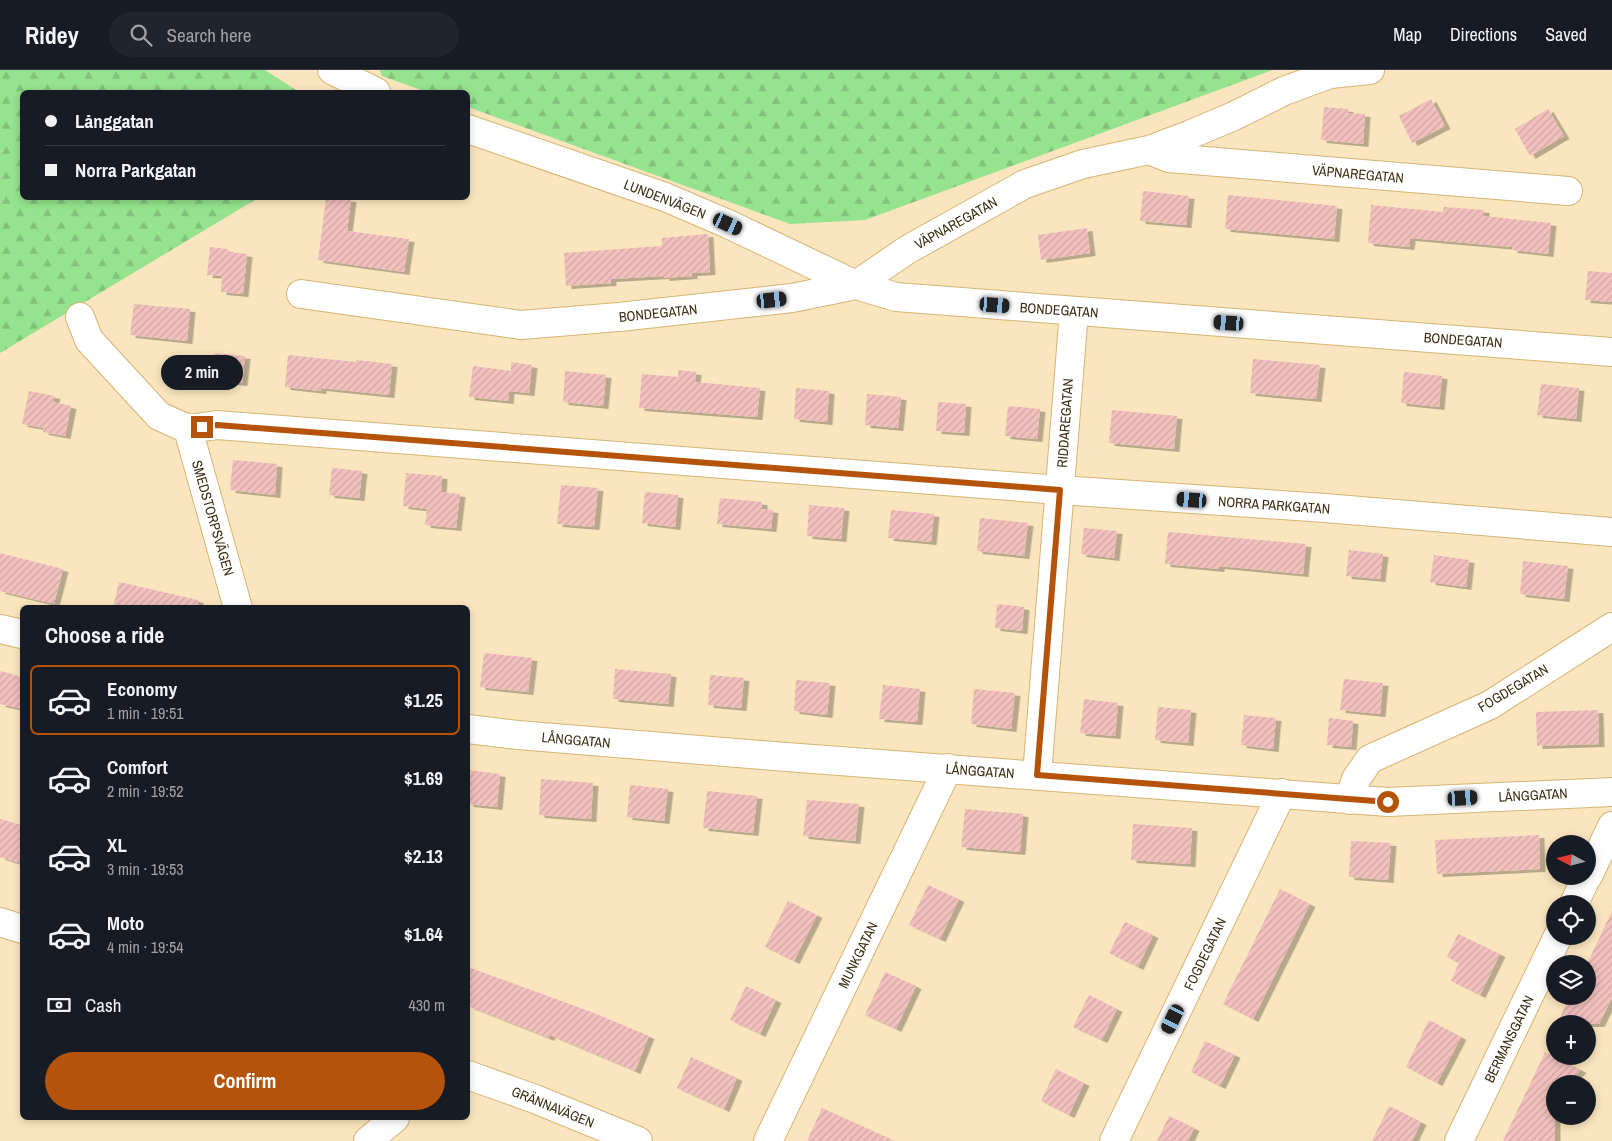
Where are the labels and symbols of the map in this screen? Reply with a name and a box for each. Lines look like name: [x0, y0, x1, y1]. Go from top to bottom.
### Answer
street label: VÄPNAREGATAN: [1311, 161, 1405, 187]
street label: LUNDENVÄGEN: [621, 175, 709, 223]
street label: VÄPNAREGATAN: [911, 193, 1001, 253]
car: [711, 211, 744, 237]
car: [756, 291, 787, 309]
car: [979, 296, 1010, 314]
street label: BONDEGATAN: [1019, 298, 1099, 322]
street label: BONDEGATAN: [618, 300, 698, 326]
car: [1213, 314, 1244, 332]
street label: BONDEGATAN: [1423, 328, 1503, 352]
callout: 2 min: [161, 354, 243, 390]
street label: RIDDAREGATAN: [1053, 378, 1077, 468]
route end: [191, 416, 213, 438]
street label: SMEDSTORPSVÄGEN: [188, 458, 238, 578]
car: [1176, 491, 1207, 509]
street label: NORRA PARKGATAN: [1217, 492, 1331, 518]
street label: FOGDEGATAN: [1475, 660, 1551, 716]
street label: LÅNGGATAN: [541, 728, 611, 752]
street label: LÅNGGATAN: [945, 760, 1015, 782]
street label: LÅNGGATAN: [1498, 784, 1568, 806]
car: [1447, 790, 1478, 806]
route start: [1377, 791, 1399, 813]
north arrow: [1546, 835, 1596, 885]
street label: FOGDEGATAN: [1180, 915, 1230, 993]
street label: MUNKGATAN: [834, 919, 882, 991]
street label: BERMANSGATAN: [1480, 993, 1538, 1085]
car: [1159, 1002, 1186, 1036]
street label: GRÄNNAVÄGEN: [509, 1082, 597, 1132]

